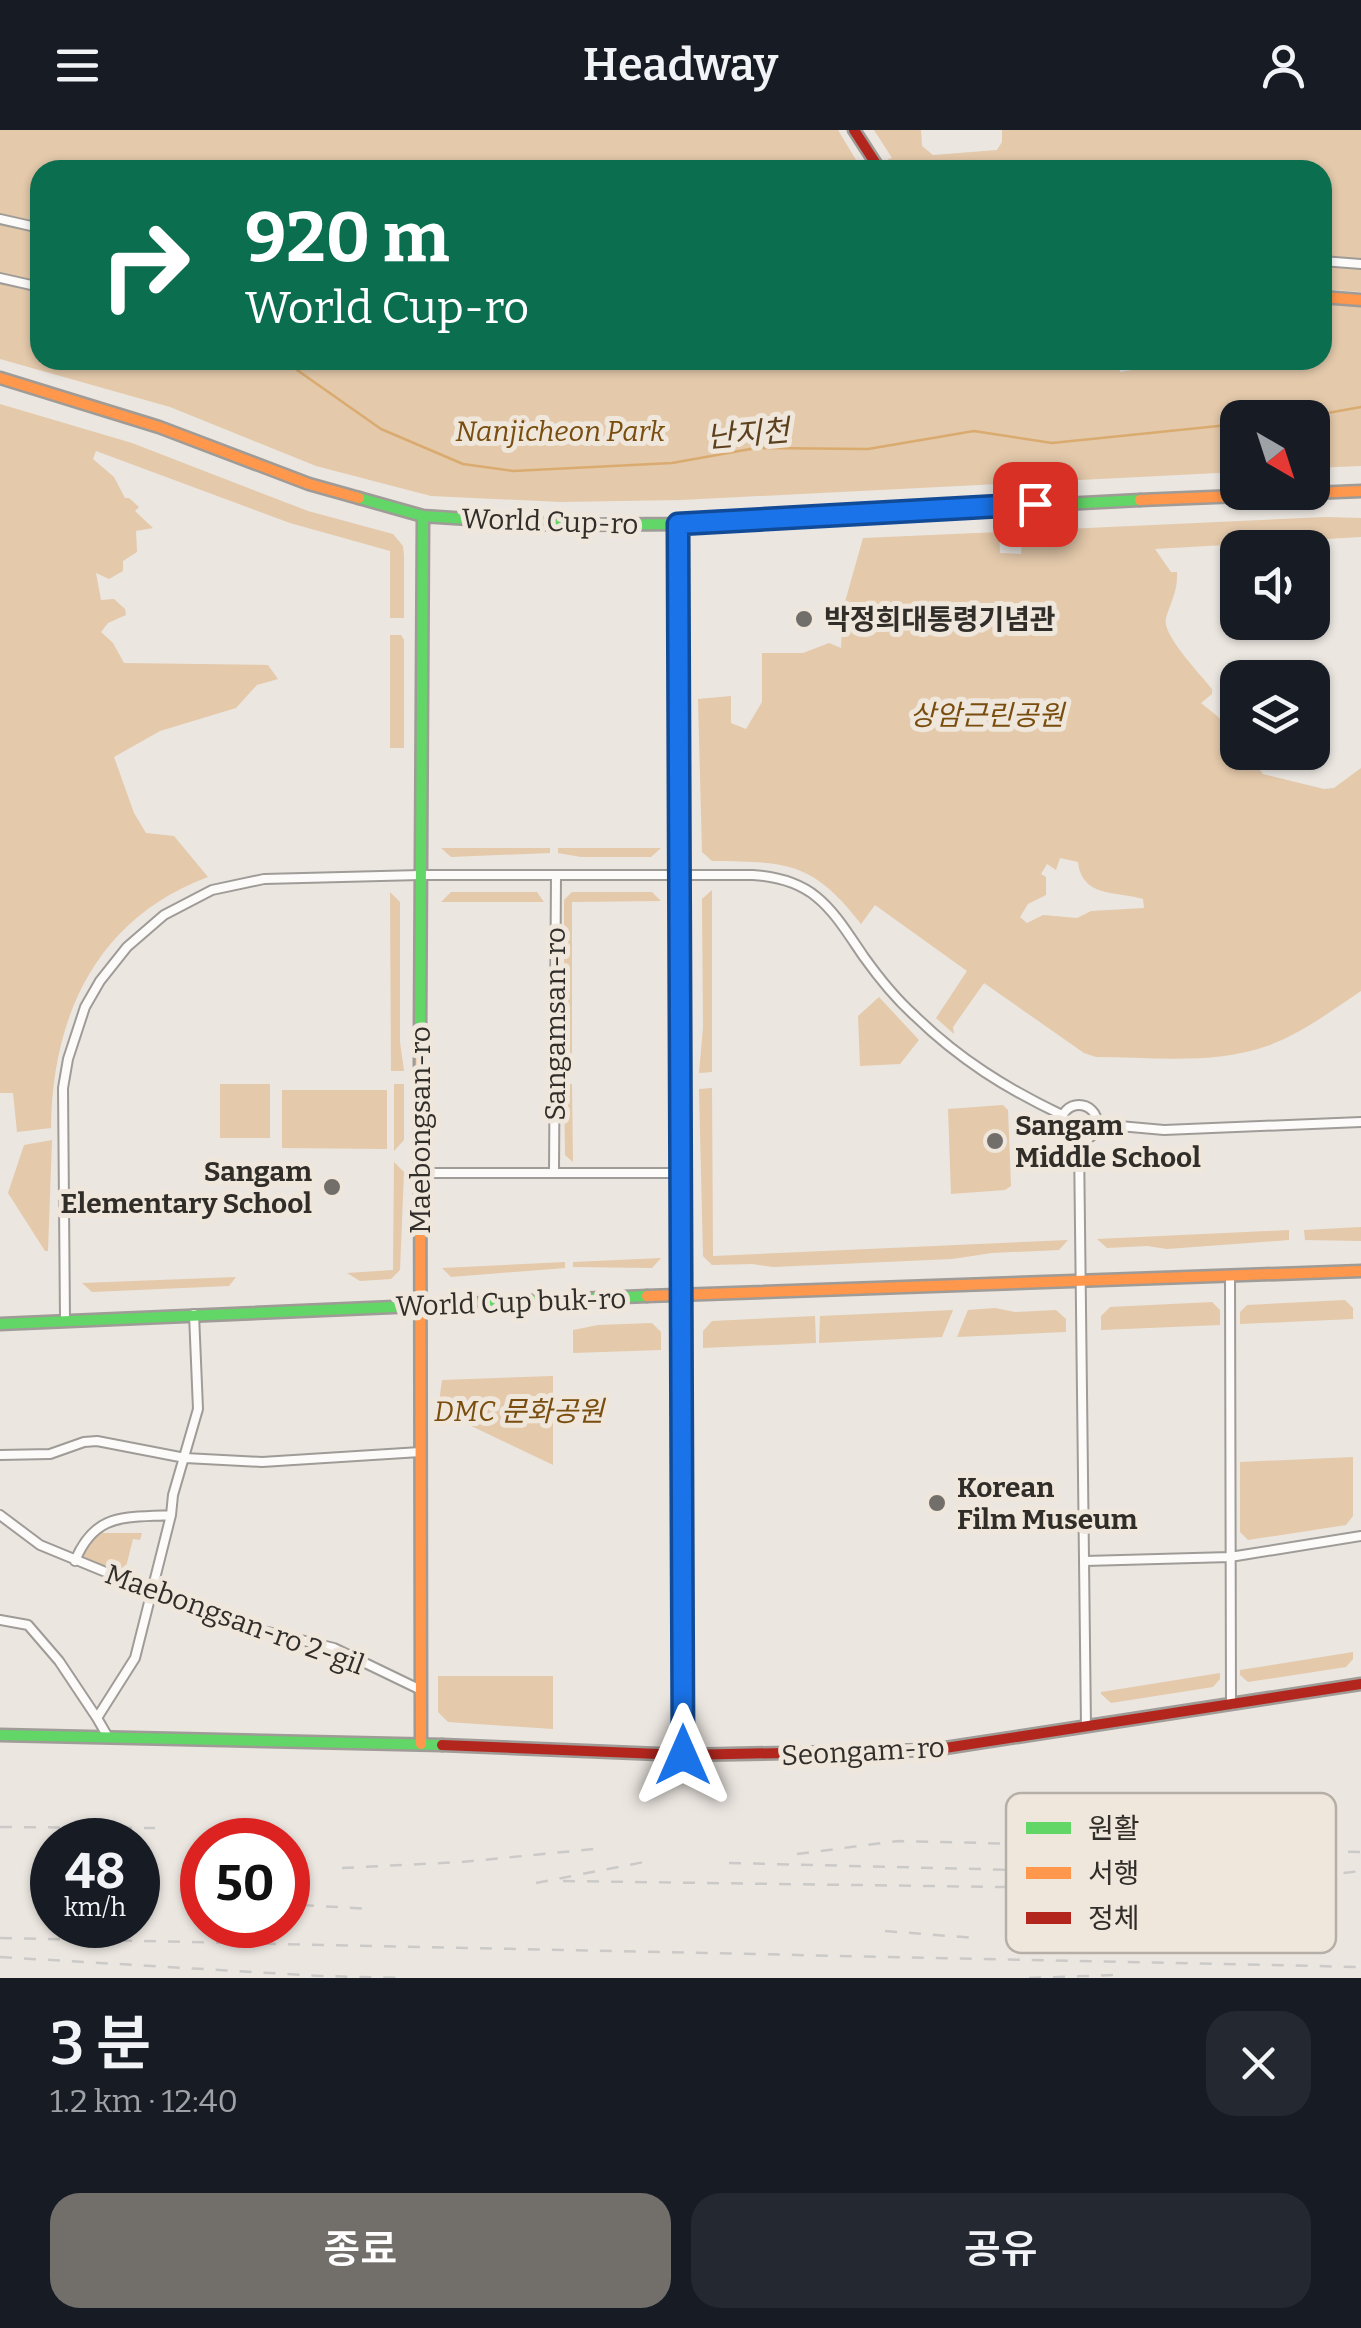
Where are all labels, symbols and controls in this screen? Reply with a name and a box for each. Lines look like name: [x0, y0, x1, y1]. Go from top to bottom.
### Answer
icon: menu: [50, 38, 105, 93]
text: Headway: [583, 38, 778, 92]
icon: person: [1256, 38, 1311, 93]
text: 920 m: [245, 196, 450, 280]
icon: right: [80, 200, 210, 330]
text: World Cup-ro: [245, 281, 529, 335]
north arrow: [1220, 400, 1330, 510]
map controls: [1220, 400, 1330, 770]
water label: 난지천: [705, 412, 794, 456]
park label: Nanjicheon Park: [455, 415, 666, 448]
pin: [993, 462, 1078, 547]
icon: arrive: [1008, 477, 1063, 532]
street label: World Cup-ro: [461, 502, 639, 541]
button: sound: [1220, 530, 1330, 640]
place label: 박정희대통령기념관: [824, 603, 1056, 636]
marker: 박정희대통령기념관: [793, 608, 815, 630]
button: layers: [1220, 660, 1330, 770]
park label: 상암근린공원: [910, 699, 1067, 732]
street label: Sangamsan-ro: [539, 927, 572, 1121]
street label: Maebongsan-ro: [404, 1026, 437, 1234]
place label: Sangam Middle School: [1015, 1109, 1201, 1174]
marker: Sangam Middle School: [984, 1130, 1006, 1152]
place label: Sangam Elementary School: [60, 1155, 312, 1220]
marker: Sangam Elementary School: [321, 1176, 343, 1198]
street label: World Cup buk-ro: [395, 1282, 627, 1323]
park label: DMC 문화공원: [434, 1395, 606, 1428]
place label: Korean Film Museum: [957, 1471, 1138, 1536]
marker: Korean Film Museum: [926, 1492, 948, 1514]
street label: Maebongsan-ro 2-gil: [101, 1557, 369, 1682]
position arrow: [631, 1703, 735, 1807]
street label: Seongam-ro: [780, 1731, 946, 1772]
legend: [1006, 1793, 1336, 1953]
text: 원활: [1088, 1812, 1140, 1845]
speed limit sign: 50: [180, 1818, 310, 1948]
text: 48: [65, 1841, 125, 1901]
text: 서행: [1088, 1857, 1140, 1890]
text: km/h: [64, 1893, 126, 1923]
text: 정체: [1088, 1902, 1140, 1935]
text: 3 분: [50, 2008, 151, 2080]
button: close: [1206, 2011, 1311, 2116]
text: 1.2 km · 12:40: [50, 2082, 238, 2120]
button: 종료: [50, 2193, 671, 2308]
button: 공유: [691, 2193, 1311, 2308]

